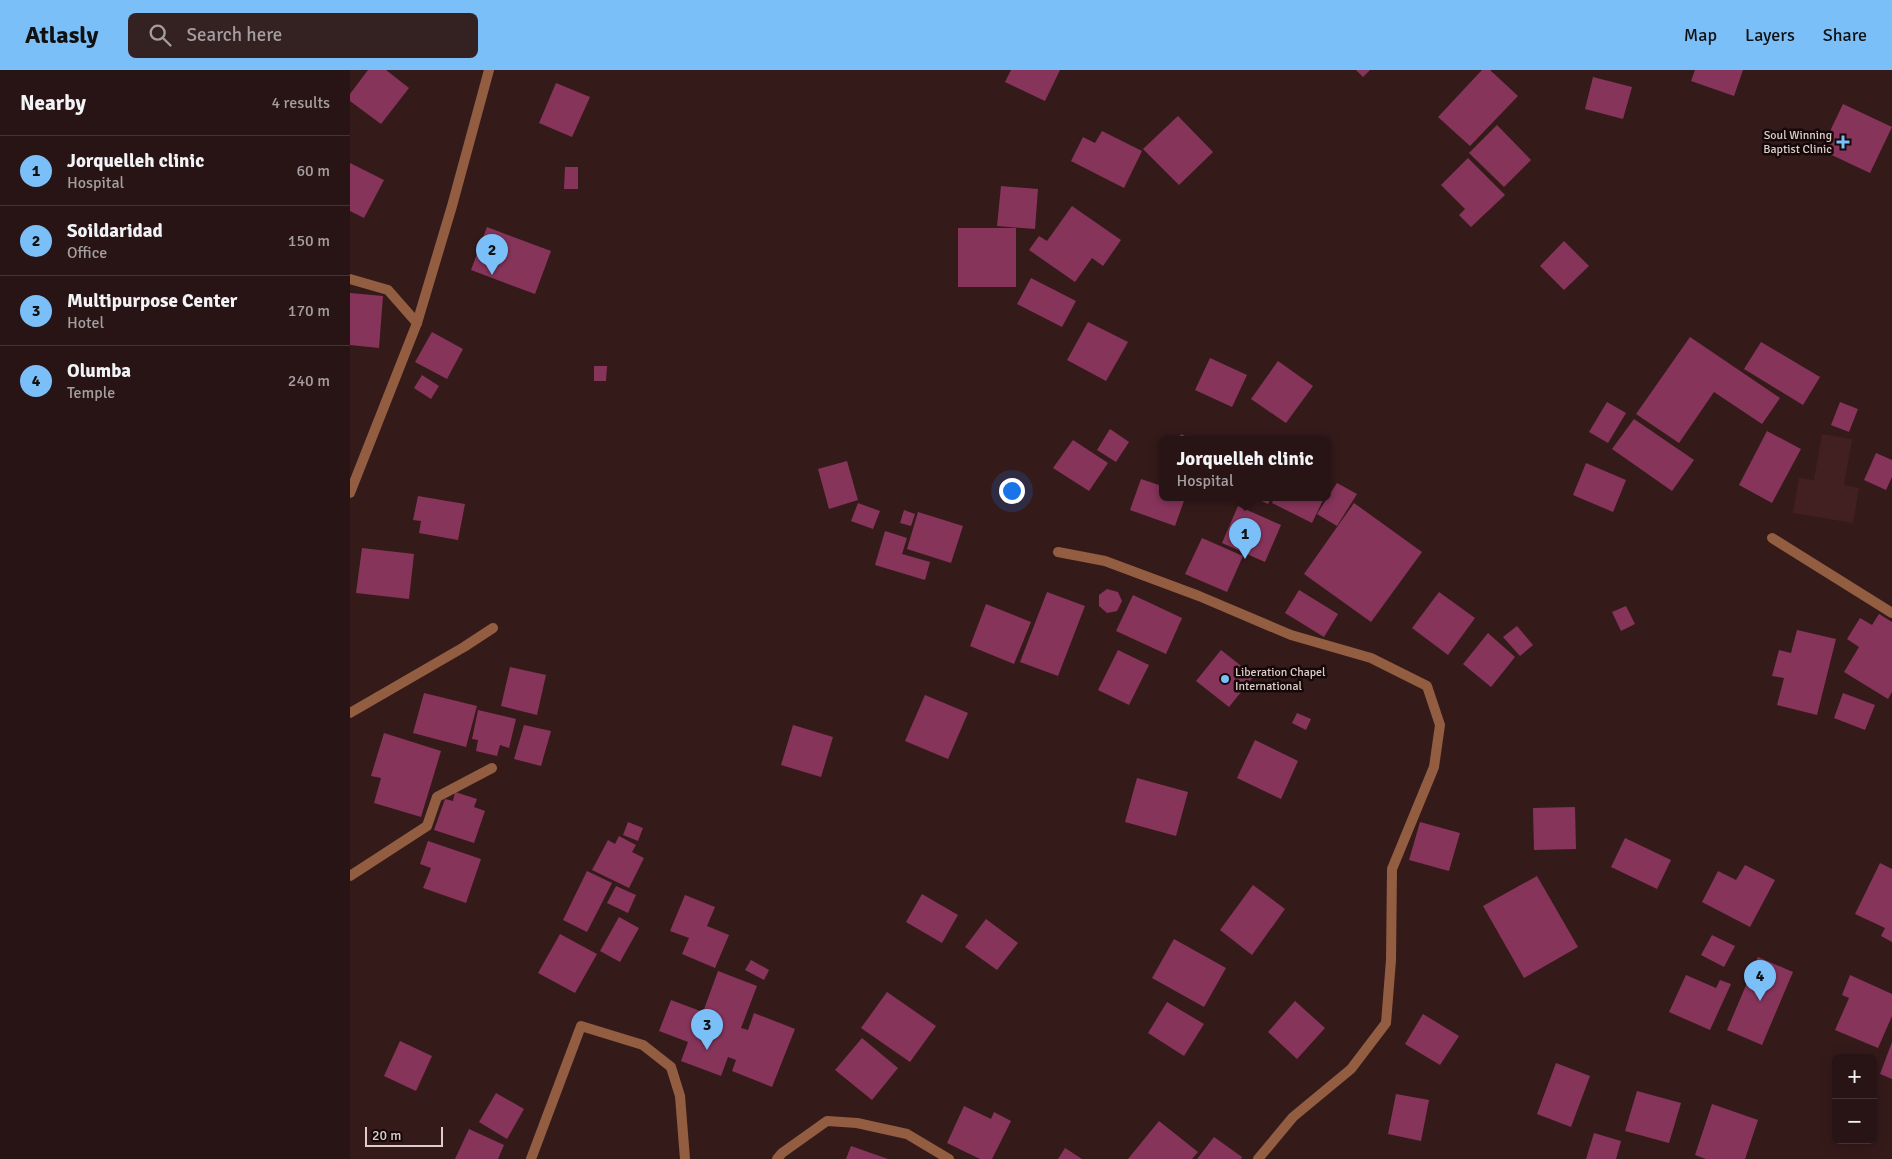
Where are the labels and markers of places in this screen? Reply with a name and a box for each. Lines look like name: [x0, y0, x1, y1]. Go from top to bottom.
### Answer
place label: Soul Winning Baptist Clinic: [1763, 128, 1832, 157]
marker: Soul Winning Baptist Clinic: [1836, 135, 1850, 149]
pin: 2: [476, 234, 508, 275]
pin: 1: [1229, 518, 1261, 559]
place label: Liberation Chapel International: [1235, 665, 1326, 694]
marker: Liberation Chapel International: [1219, 673, 1231, 685]
pin: 4: [1744, 960, 1776, 1001]
pin: 3: [691, 1009, 723, 1050]

